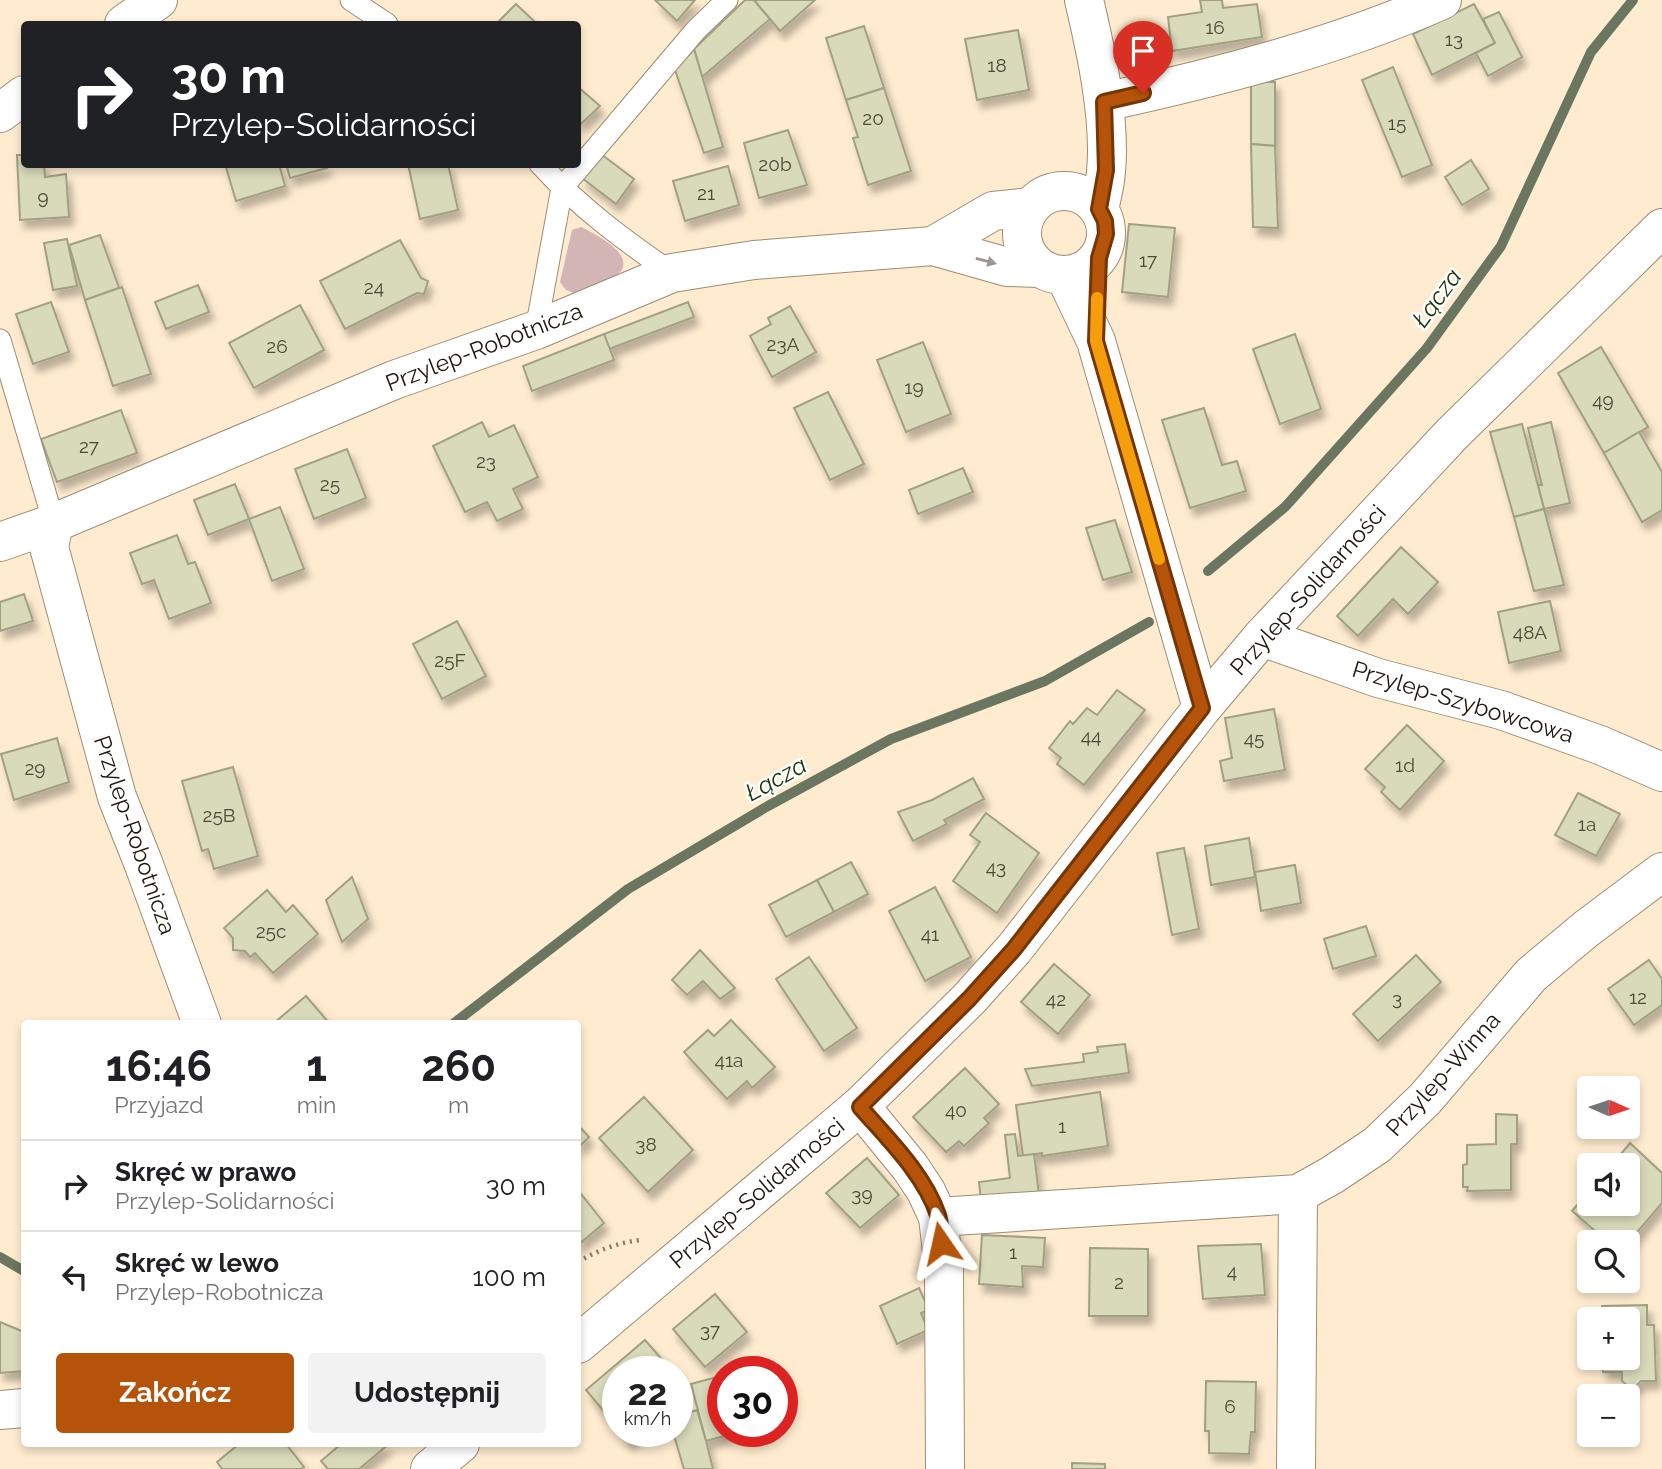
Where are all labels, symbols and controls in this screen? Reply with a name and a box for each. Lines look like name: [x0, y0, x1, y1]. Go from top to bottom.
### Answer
house number: 16: [1205, 16, 1225, 38]
pin: [1113, 21, 1173, 93]
house number: 13: [1445, 28, 1463, 50]
icon: arrive: [1124, 32, 1162, 70]
text: 30 m: [171, 47, 286, 104]
icon: right: [56, 49, 147, 140]
house number: 18: [987, 54, 1007, 76]
text: Przylep-Solidarności: [171, 106, 476, 143]
house number: 20: [862, 107, 884, 129]
house number: 15: [1388, 112, 1406, 134]
house number: 20b: [758, 153, 792, 175]
house number: 21: [697, 182, 715, 204]
house number: 9: [37, 186, 49, 208]
house number: 17: [1139, 249, 1157, 271]
one-way arrow: [975, 256, 997, 267]
water label: Łącza: [1406, 263, 1468, 333]
house number: 24: [364, 276, 384, 298]
street label: Przylep-Robotnicza: [382, 297, 586, 396]
house number: 23A: [767, 333, 800, 355]
house number: 26: [266, 335, 288, 357]
house number: 19: [904, 376, 924, 398]
house number: 49: [1592, 389, 1614, 411]
house number: 27: [79, 435, 99, 457]
house number: 23: [476, 450, 496, 472]
house number: 25: [320, 473, 340, 495]
street label: Przylep-Solidarności: [1224, 499, 1391, 680]
house number: 48A: [1513, 621, 1547, 643]
house number: 25F: [434, 649, 466, 671]
street label: Przylep-Szybowcowa: [1349, 655, 1577, 748]
house number: 44: [1081, 725, 1101, 747]
house number: 45: [1244, 727, 1264, 749]
street label: Przylep-Robotnicza: [89, 732, 182, 938]
water label: Łącza: [740, 750, 811, 807]
house number: 1d: [1395, 754, 1415, 776]
house number: 29: [24, 757, 46, 779]
house number: 25B: [203, 804, 235, 826]
house number: 1a: [1578, 813, 1596, 835]
house number: 43: [986, 856, 1006, 878]
house number: 25c: [256, 920, 286, 942]
house number: 41: [921, 923, 939, 945]
house number: 12: [1629, 986, 1647, 1008]
house number: 3: [1392, 987, 1402, 1009]
house number: 42: [1046, 988, 1066, 1010]
street label: Przylep-Winna: [1380, 1006, 1505, 1141]
text: 16:46: [106, 1042, 212, 1091]
text: 1: [306, 1042, 327, 1091]
text: 260: [421, 1042, 496, 1091]
house number: 41a: [715, 1049, 743, 1071]
north arrow: [1577, 1076, 1640, 1139]
map controls: [1577, 1076, 1640, 1447]
text: Przyjazd: [114, 1091, 204, 1118]
text: min: [297, 1091, 336, 1118]
text: m: [448, 1091, 469, 1118]
house number: 40: [945, 1099, 967, 1121]
street label: Przylep-Solidarności: [664, 1112, 849, 1274]
house number: 1: [1058, 1115, 1066, 1137]
house number: 38: [635, 1133, 657, 1155]
button: sound: [1577, 1153, 1640, 1216]
text: Skręć w prawo: [115, 1157, 296, 1187]
icon: right: [56, 1167, 94, 1205]
text: 30 m: [486, 1171, 546, 1201]
house number: 39: [851, 1183, 873, 1205]
text: Przylep-Solidarności: [115, 1187, 335, 1214]
position arrow: [904, 1206, 978, 1280]
button: search: [1577, 1230, 1640, 1293]
house number: 1: [1009, 1241, 1017, 1263]
text: Skręć w lewo: [115, 1248, 279, 1278]
icon: left: [56, 1258, 94, 1296]
house number: 4: [1227, 1260, 1237, 1282]
text: 100 m: [473, 1262, 546, 1292]
house number: 2: [1114, 1271, 1124, 1293]
text: Przylep-Robotnicza: [115, 1278, 323, 1305]
button: +: [1577, 1307, 1640, 1370]
house number: 37: [700, 1319, 720, 1341]
button: Zakończ: [56, 1353, 294, 1433]
button: Udostępnij: [308, 1353, 546, 1433]
speed limit sign: 30: [707, 1356, 798, 1447]
text: 22: [628, 1372, 667, 1413]
button: −: [1577, 1384, 1640, 1447]
house number: 6: [1224, 1395, 1236, 1417]
text: km/h: [624, 1408, 671, 1429]

